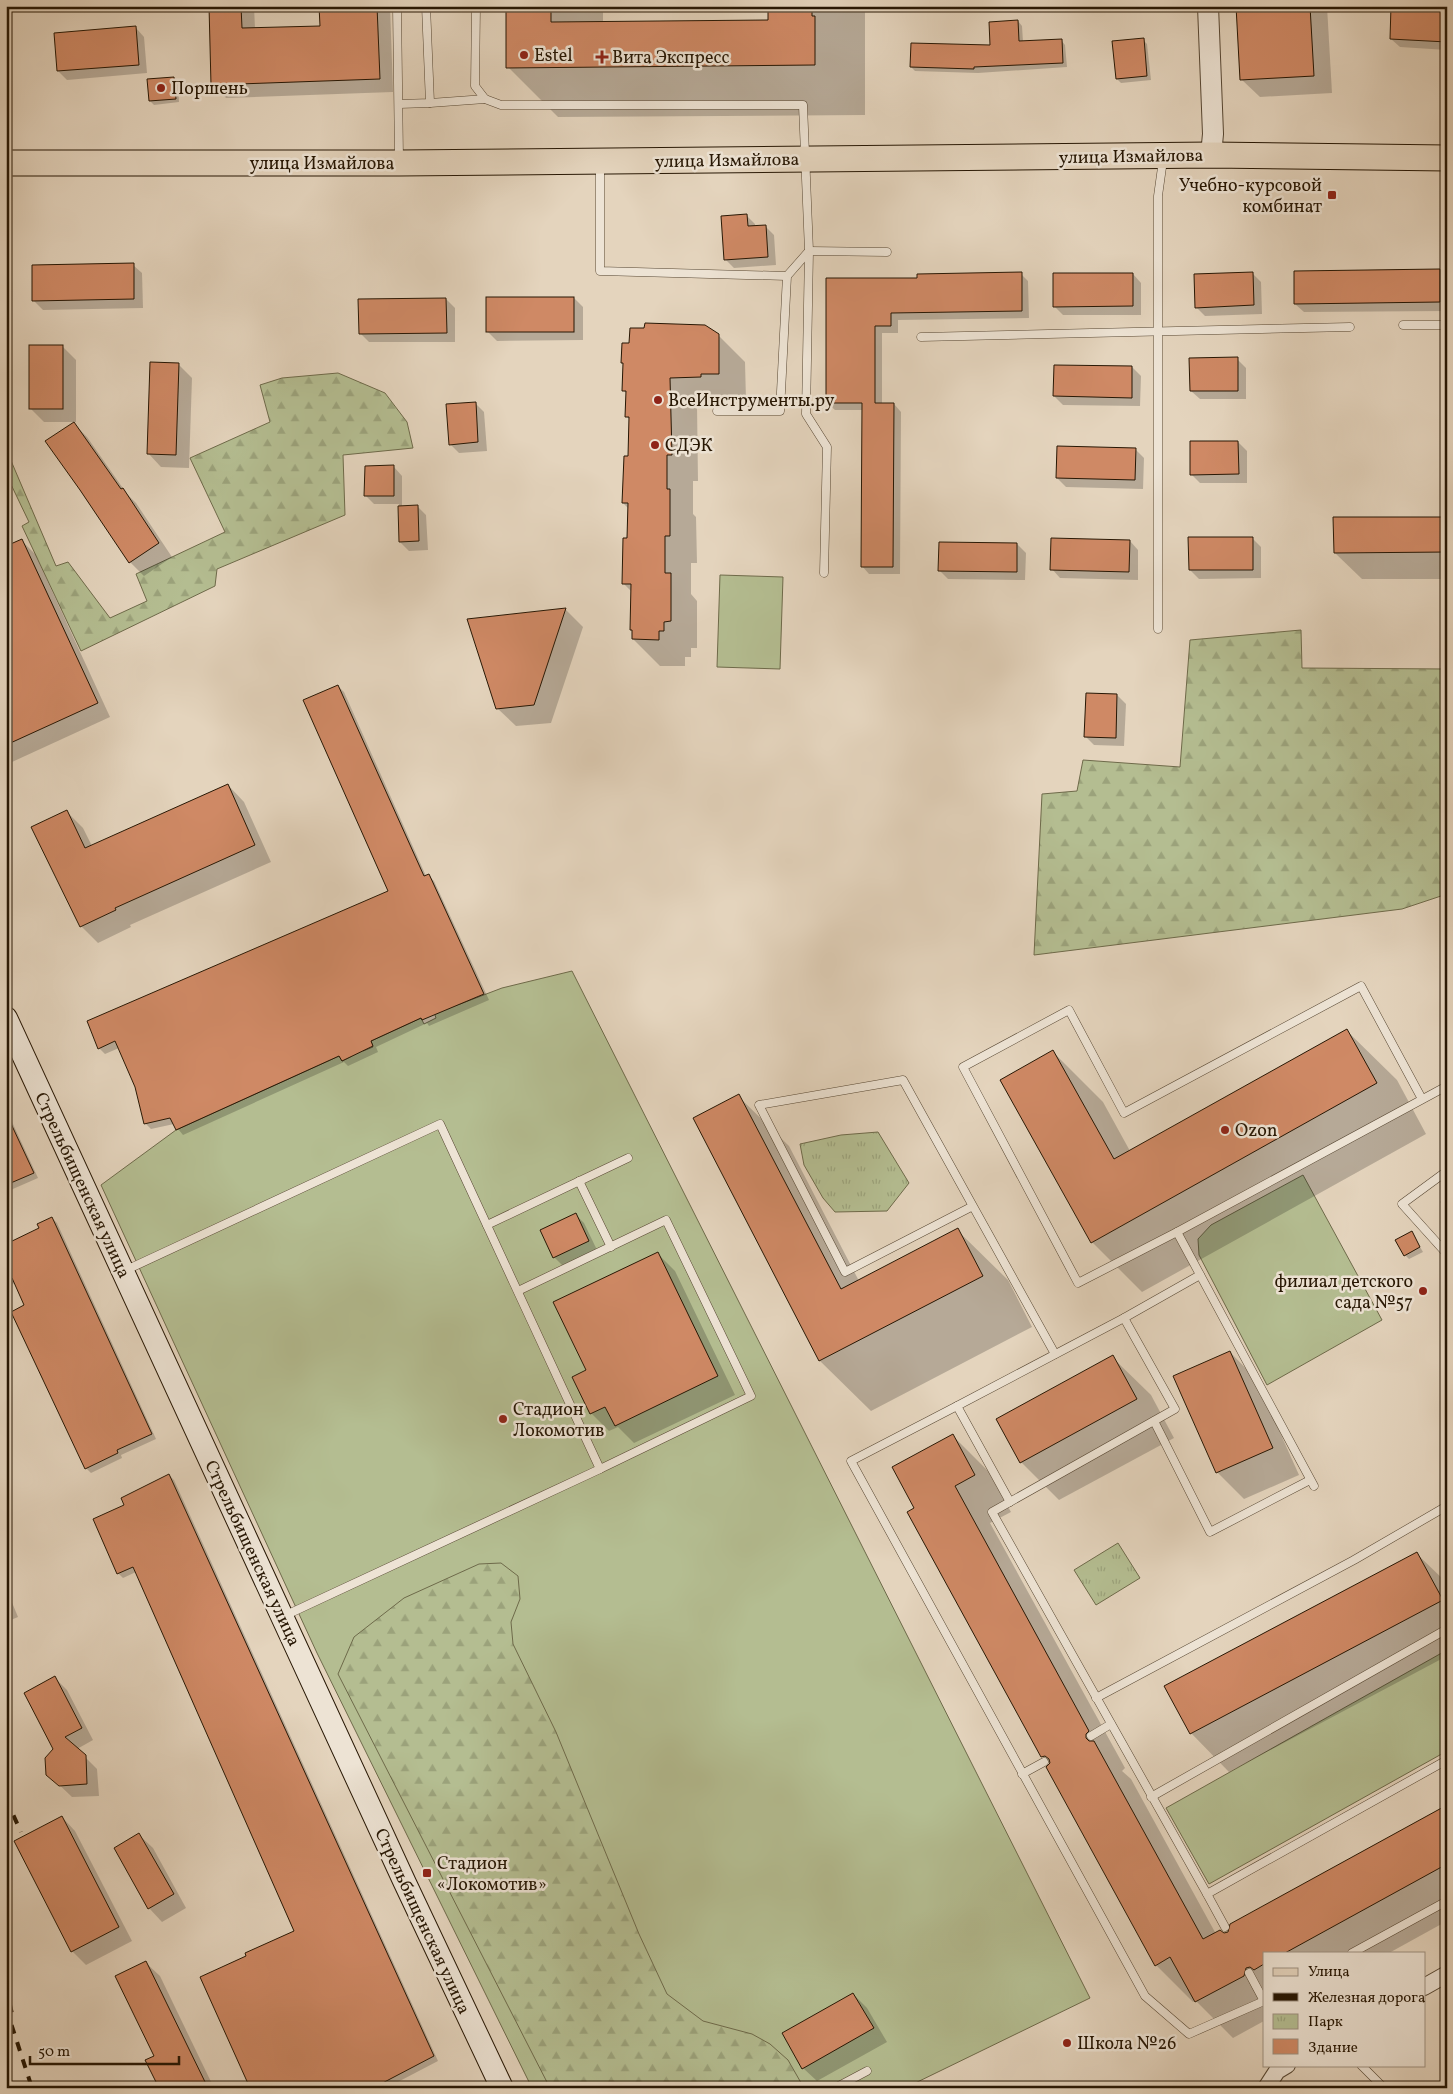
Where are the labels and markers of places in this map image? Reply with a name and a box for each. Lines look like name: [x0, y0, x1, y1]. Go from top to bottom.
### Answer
place label: Estel: [534, 44, 573, 69]
place label: Вита Экспресс: [612, 46, 730, 71]
marker: Estel: [518, 49, 530, 61]
marker: Вита Экспресс: [596, 51, 608, 63]
place label: Поршень: [171, 77, 248, 102]
marker: Поршень: [155, 82, 167, 94]
place label: Учебно-курсовой комбинат: [1179, 174, 1322, 220]
marker: Учебно-курсовой комбинат: [1326, 189, 1338, 201]
place label: ВсеИнструменты.ру: [668, 389, 835, 414]
marker: ВсеИнструменты.ру: [652, 394, 664, 406]
place label: СДЭК: [665, 434, 713, 459]
marker: СДЭК: [649, 439, 661, 451]
place label: Ozon: [1235, 1119, 1278, 1144]
marker: Ozon: [1219, 1124, 1231, 1136]
place label: филиал детского сада №57: [1274, 1270, 1413, 1316]
marker: филиал детского сада №57: [1417, 1285, 1429, 1297]
place label: Стадион Локомотив: [513, 1398, 604, 1444]
marker: Стадион Локомотив: [497, 1413, 509, 1425]
place label: Стадион «Локомотив»: [437, 1852, 547, 1898]
marker: Стадион «Локомотив»: [421, 1867, 433, 1879]
place label: Школа №26: [1077, 2032, 1176, 2057]
marker: Школа №26: [1061, 2037, 1073, 2049]

